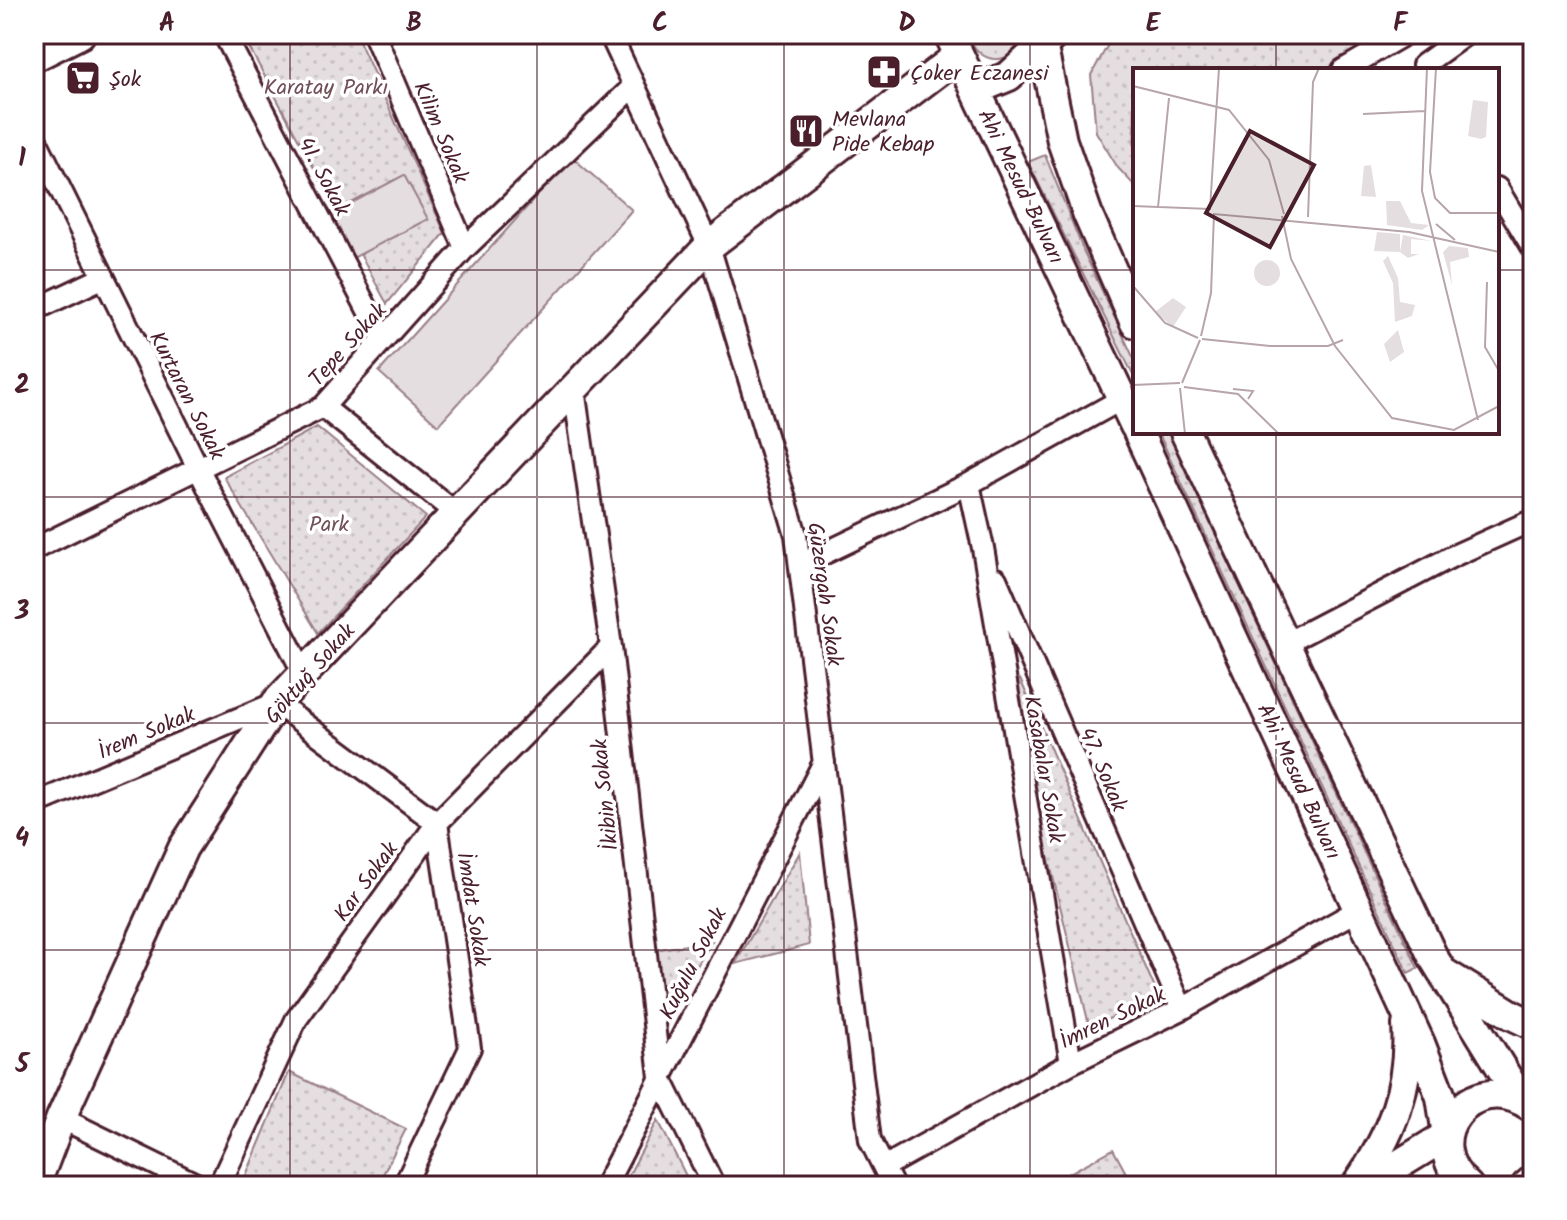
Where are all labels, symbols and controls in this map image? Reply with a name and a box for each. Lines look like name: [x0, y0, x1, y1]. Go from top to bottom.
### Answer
text: A: [159, 3, 175, 45]
text: B: [406, 3, 422, 45]
text: C: [652, 3, 668, 45]
text: D: [898, 3, 916, 45]
text: E: [1146, 3, 1162, 45]
text: F: [1393, 3, 1409, 45]
pharmacy icon: Çoker Eczanesi: [865, 53, 903, 91]
place label: Çoker Eczanesi: [910, 57, 1049, 92]
supermarket icon: Şok: [64, 59, 102, 97]
place label: Şok: [109, 63, 142, 98]
inset map: [1133, 68, 1499, 434]
park label: Karatay Parkı: [264, 71, 388, 106]
street label: Kilim Sokak: [403, 77, 477, 190]
place label: Mevlana Pide Kebap: [832, 103, 935, 163]
street label: Ahi Mesud Bulvarı: [967, 104, 1072, 271]
restaurant icon: Mevlana Pide Kebap: [787, 112, 825, 150]
street label: 41. Sokak: [287, 131, 359, 224]
text: 1: [18, 138, 26, 180]
street label: Tepe Sokak: [301, 295, 397, 396]
street label: Kurtaran Sokak: [138, 326, 234, 467]
text: 2: [14, 365, 30, 407]
park label: Park: [309, 508, 350, 543]
street label: Güzergah Sokak: [796, 520, 851, 669]
text: 3: [14, 591, 29, 633]
street label: Göktuğ Sokak: [257, 616, 365, 733]
street label: Kasabalar Sokak: [1012, 693, 1073, 847]
street label: İrem Sokak: [93, 698, 202, 771]
street label: Ahi Mesud Bulvarı: [1246, 698, 1349, 866]
street label: 47. Sokak: [1068, 722, 1135, 818]
street label: İkibin Sokak: [583, 736, 630, 852]
text: 4: [15, 818, 29, 860]
street label: Kar Sokak: [326, 834, 409, 930]
street label: İmdat Sokak: [445, 850, 498, 970]
street label: Kuğulu Sokak: [651, 901, 738, 1026]
street label: İmren Sokak: [1054, 978, 1173, 1060]
text: 5: [14, 1044, 30, 1086]

